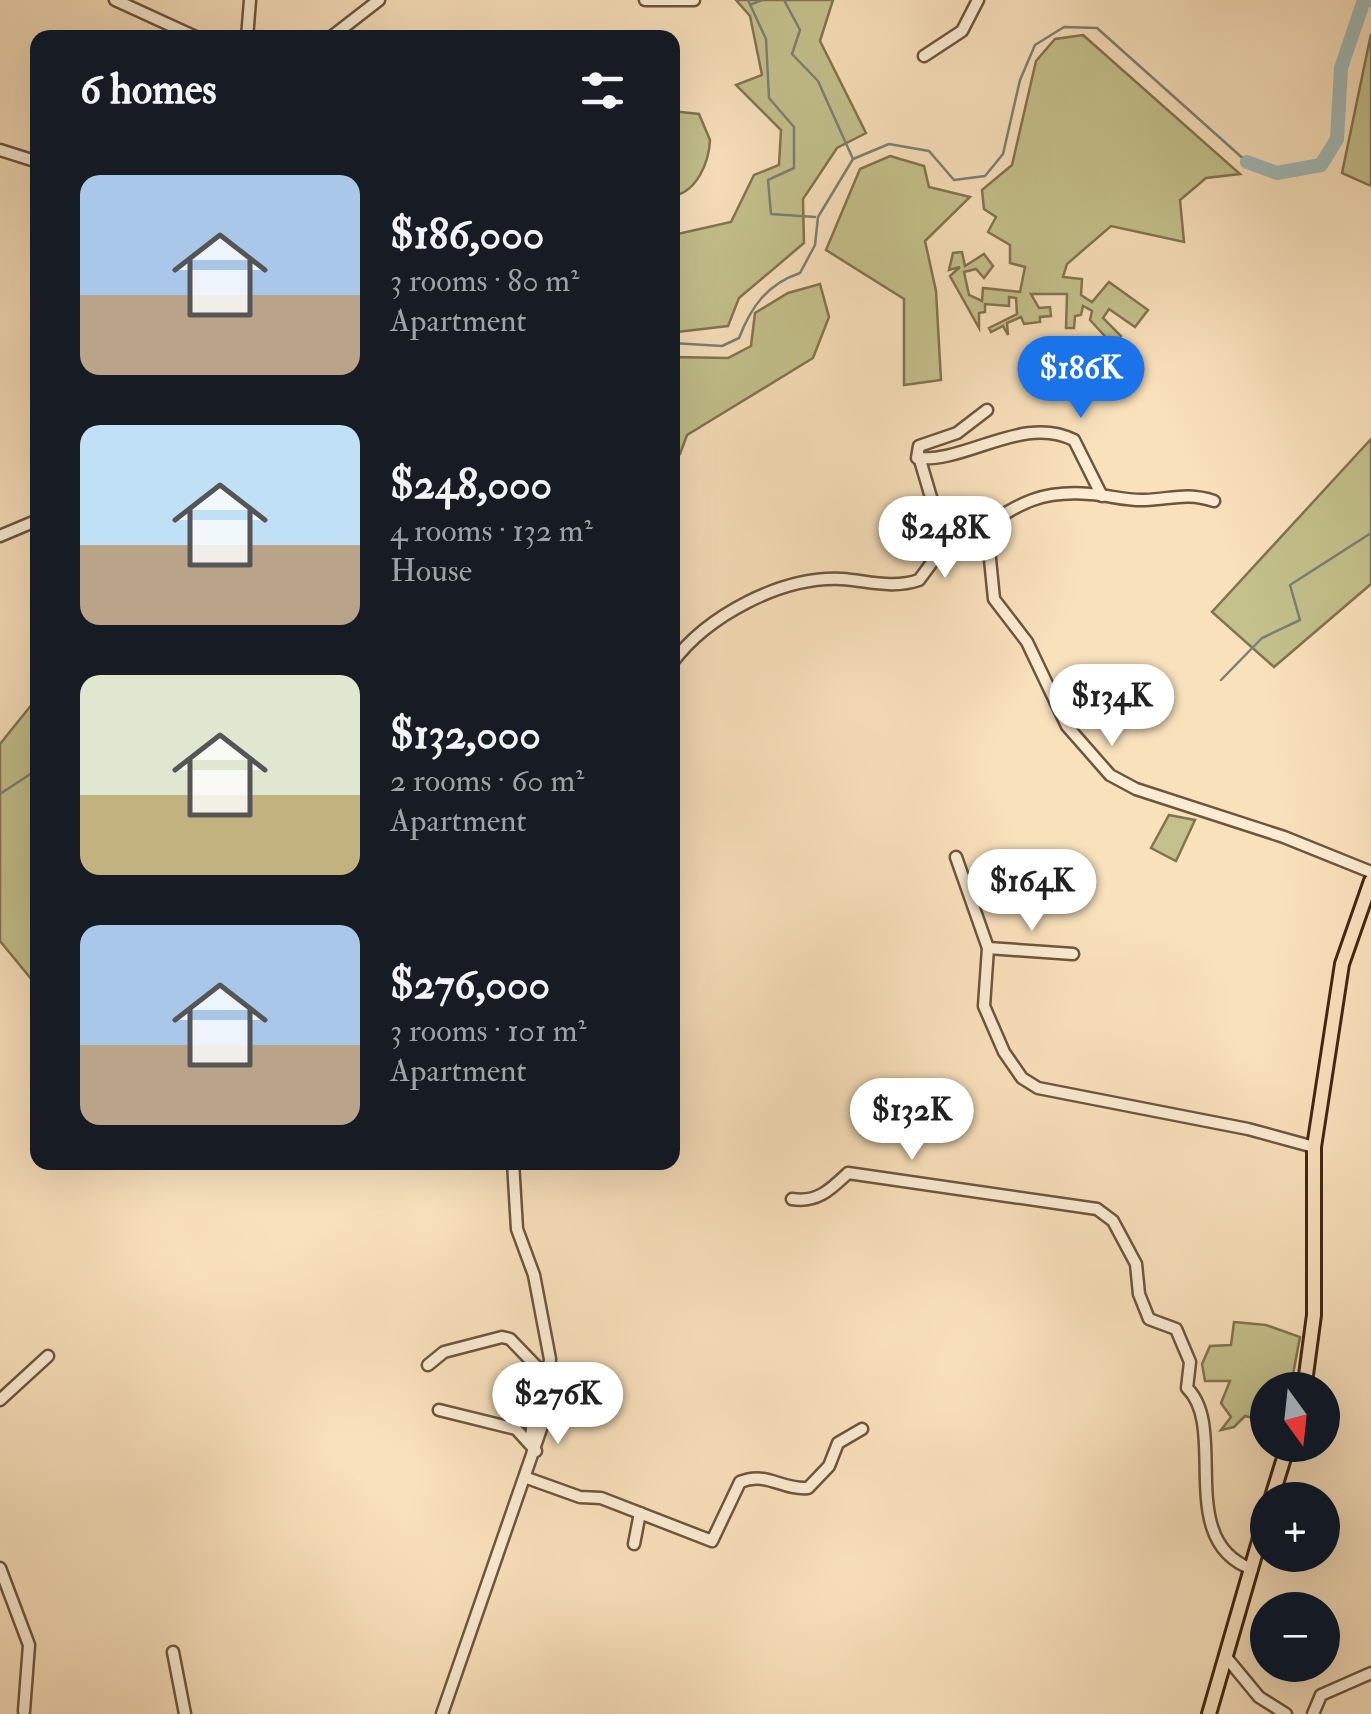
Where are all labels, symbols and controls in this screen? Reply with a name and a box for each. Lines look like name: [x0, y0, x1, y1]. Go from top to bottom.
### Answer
icon: filters: [575, 63, 630, 118]
text: 6 homes: [80, 64, 217, 116]
text: $186,000: [390, 209, 544, 261]
icon: home: [160, 215, 280, 335]
text: 3 rooms · 80 m²: [390, 261, 579, 301]
text: Apartment: [390, 301, 527, 341]
pin: $186K: [1011, 336, 1151, 421]
text: $186K: [1039, 348, 1123, 388]
text: $248,000: [390, 459, 552, 511]
icon: home: [160, 465, 280, 585]
pin: $248K: [875, 496, 1015, 581]
text: $248K: [901, 508, 989, 548]
text: 4 rooms · 132 m²: [390, 511, 593, 551]
text: House: [390, 551, 472, 591]
pin: $134K: [1042, 664, 1182, 749]
text: $134K: [1071, 676, 1153, 716]
text: $132,000: [390, 709, 541, 761]
icon: home: [160, 715, 280, 835]
text: 2 rooms · 60 m²: [390, 761, 584, 801]
text: Apartment: [390, 801, 527, 841]
pin: $164K: [962, 849, 1102, 934]
text: $164K: [989, 861, 1075, 901]
text: $276,000: [390, 959, 550, 1011]
icon: home: [160, 965, 280, 1085]
text: 3 rooms · 101 m²: [390, 1011, 587, 1051]
text: Apartment: [390, 1051, 527, 1091]
pin: $132K: [842, 1078, 982, 1163]
text: $132K: [872, 1090, 952, 1130]
pin: $276K: [488, 1362, 628, 1447]
north arrow: [1250, 1372, 1340, 1462]
map controls: [1250, 1372, 1340, 1682]
text: $276K: [514, 1374, 602, 1414]
button: +: [1250, 1482, 1340, 1572]
button: −: [1250, 1592, 1340, 1682]

